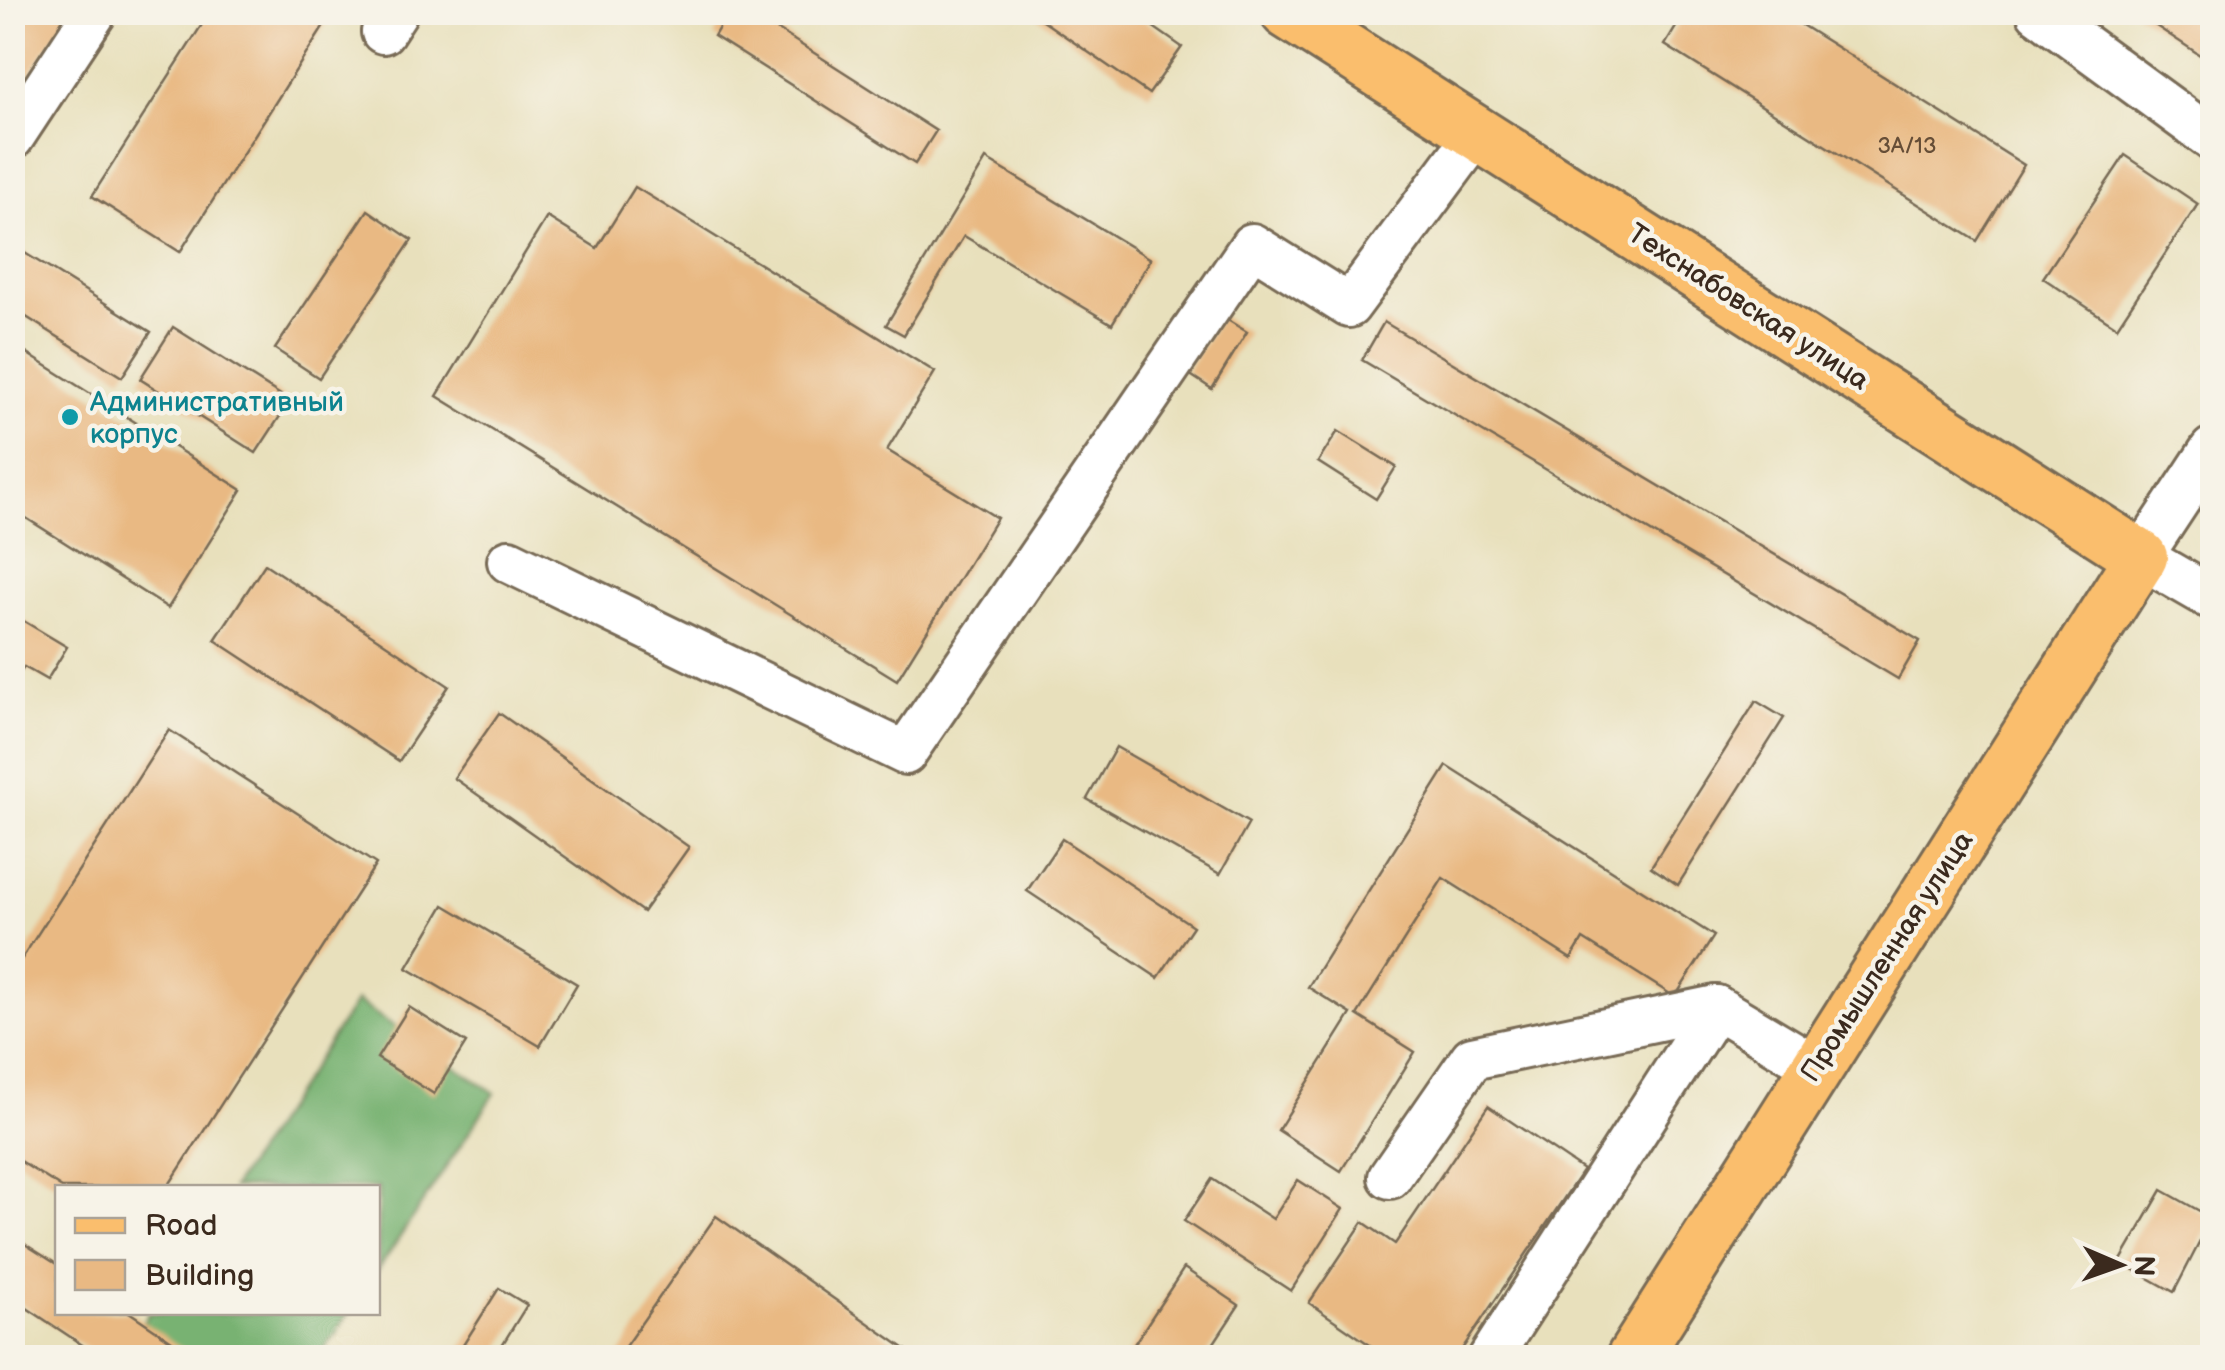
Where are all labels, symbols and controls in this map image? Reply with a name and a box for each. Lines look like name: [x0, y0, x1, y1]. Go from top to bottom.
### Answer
house number: 3А/13: [1878, 133, 1936, 160]
street label: Техснабовская улица: [1622, 217, 1875, 398]
place label: Административный корпус: [89, 386, 344, 451]
marker: Административный корпус: [59, 406, 81, 428]
street label: Промышленная улица: [1794, 825, 1981, 1088]
legend: [55, 1185, 380, 1315]
text: Road: [145, 1208, 218, 1244]
north arrow: [2070, 1215, 2170, 1315]
text: N: [2127, 1255, 2160, 1277]
text: Building: [145, 1258, 254, 1294]

